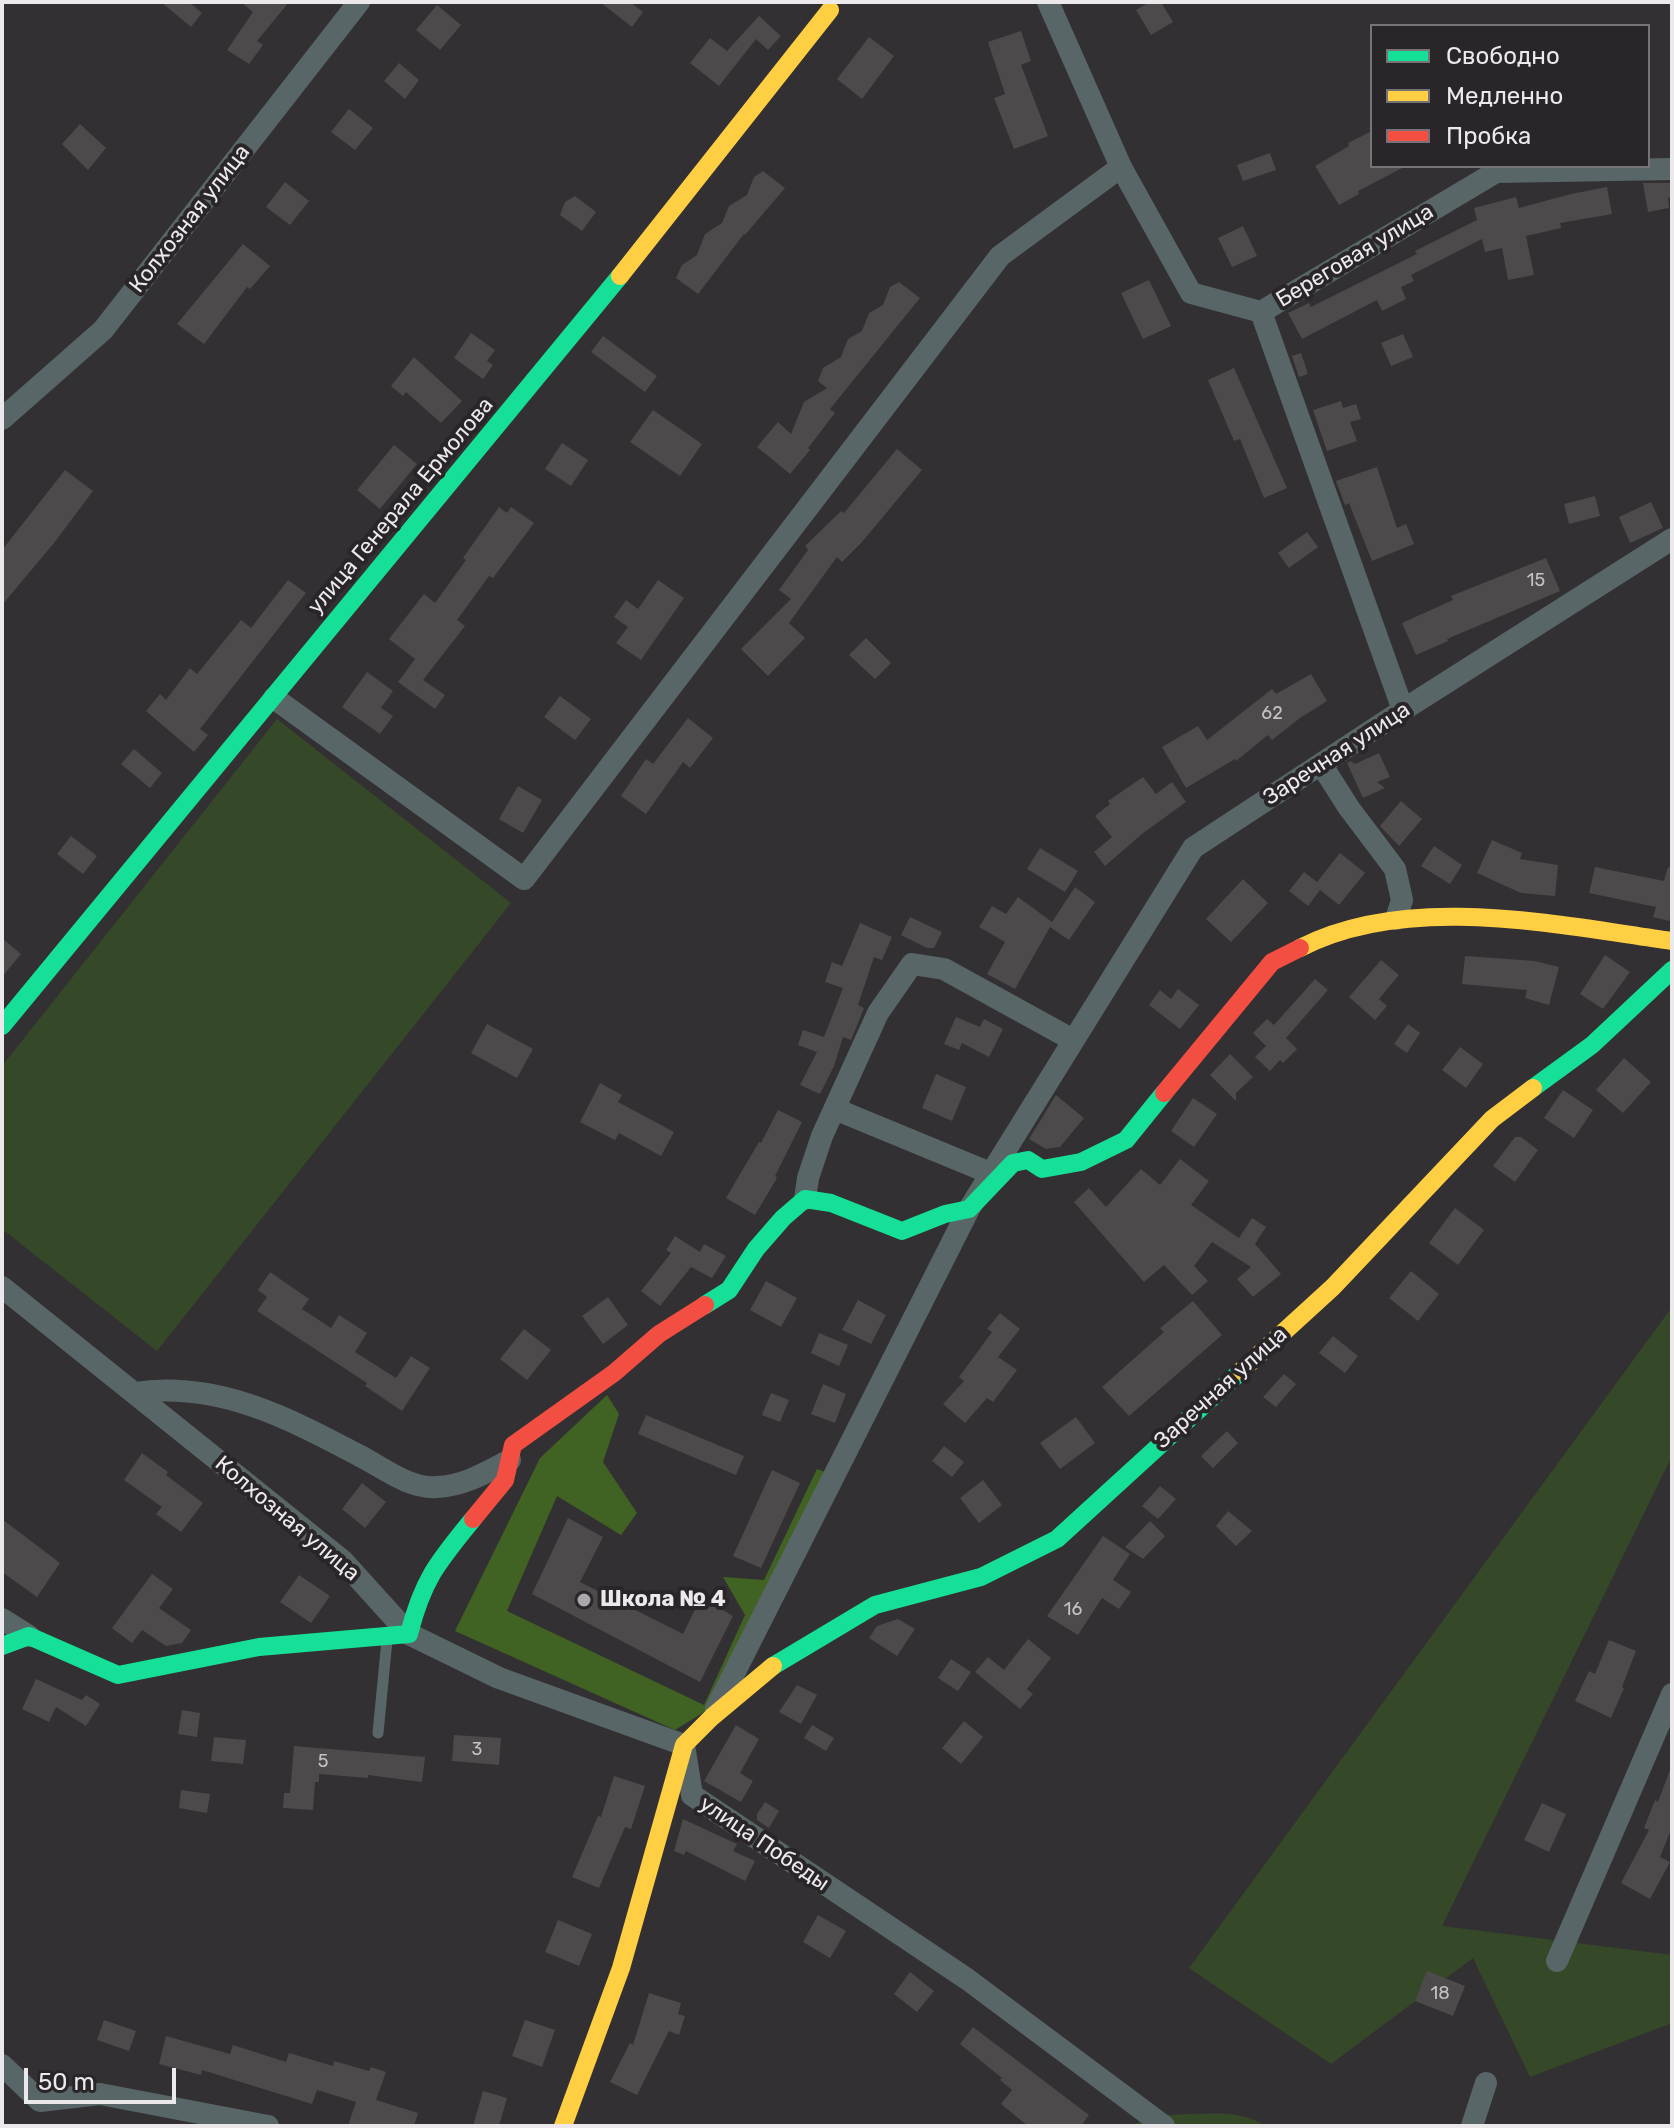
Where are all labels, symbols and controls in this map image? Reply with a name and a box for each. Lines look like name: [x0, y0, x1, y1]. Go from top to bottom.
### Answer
legend: [1370, 24, 1650, 168]
text: Свободно: [1446, 42, 1560, 70]
text: Медленно: [1446, 82, 1563, 110]
text: Пробка: [1446, 122, 1531, 150]
street label: Колхозная улица: [124, 140, 256, 298]
street label: Береговая улица: [1272, 199, 1438, 313]
street label: улица Генерала Ермолова: [303, 392, 499, 620]
house number: 15: [1527, 570, 1545, 592]
street label: Заречная улица: [1259, 697, 1415, 811]
house number: 62: [1261, 703, 1283, 725]
street label: Заречная улица: [1149, 1321, 1293, 1455]
street label: Колхозная улица: [209, 1451, 365, 1587]
place label: Школа № 4: [600, 1587, 726, 1613]
marker: Школа № 4: [575, 1591, 593, 1609]
house number: 16: [1064, 1599, 1082, 1621]
house number: 3: [472, 1739, 482, 1761]
house number: 5: [318, 1751, 328, 1773]
street label: улица Победы: [694, 1791, 834, 1897]
house number: 18: [1430, 1983, 1450, 2005]
scale bar: [28, 2052, 180, 2102]
text: 50 m: [38, 2068, 95, 2096]

